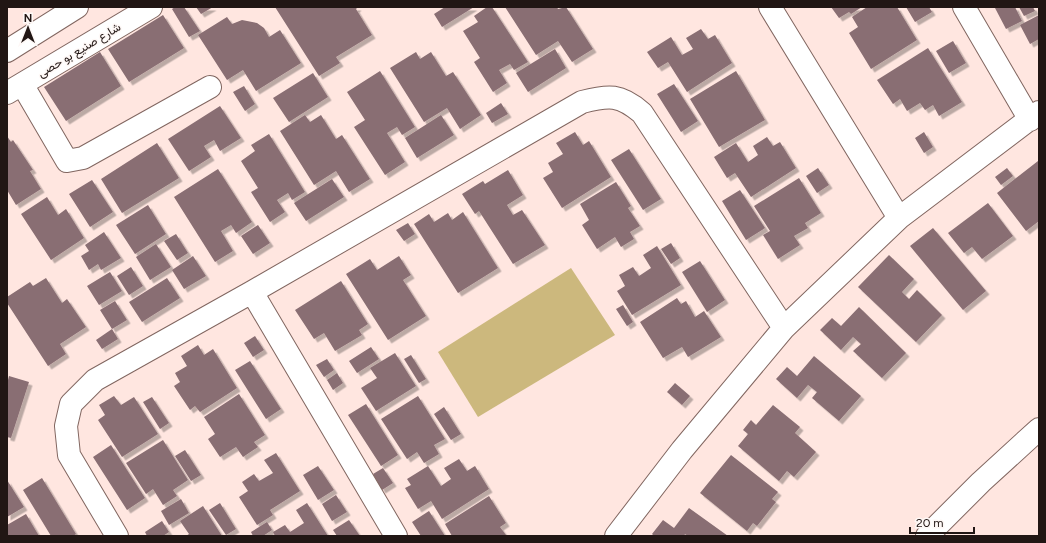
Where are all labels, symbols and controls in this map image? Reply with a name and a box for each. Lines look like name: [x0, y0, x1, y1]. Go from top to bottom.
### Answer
north arrow: [8, 8, 48, 48]
text: N: [24, 12, 32, 25]
street label: شارع صنيع بو حصى: [35, 20, 124, 82]
scale bar: [910, 509, 974, 535]
text: 20 m: [916, 516, 944, 530]

